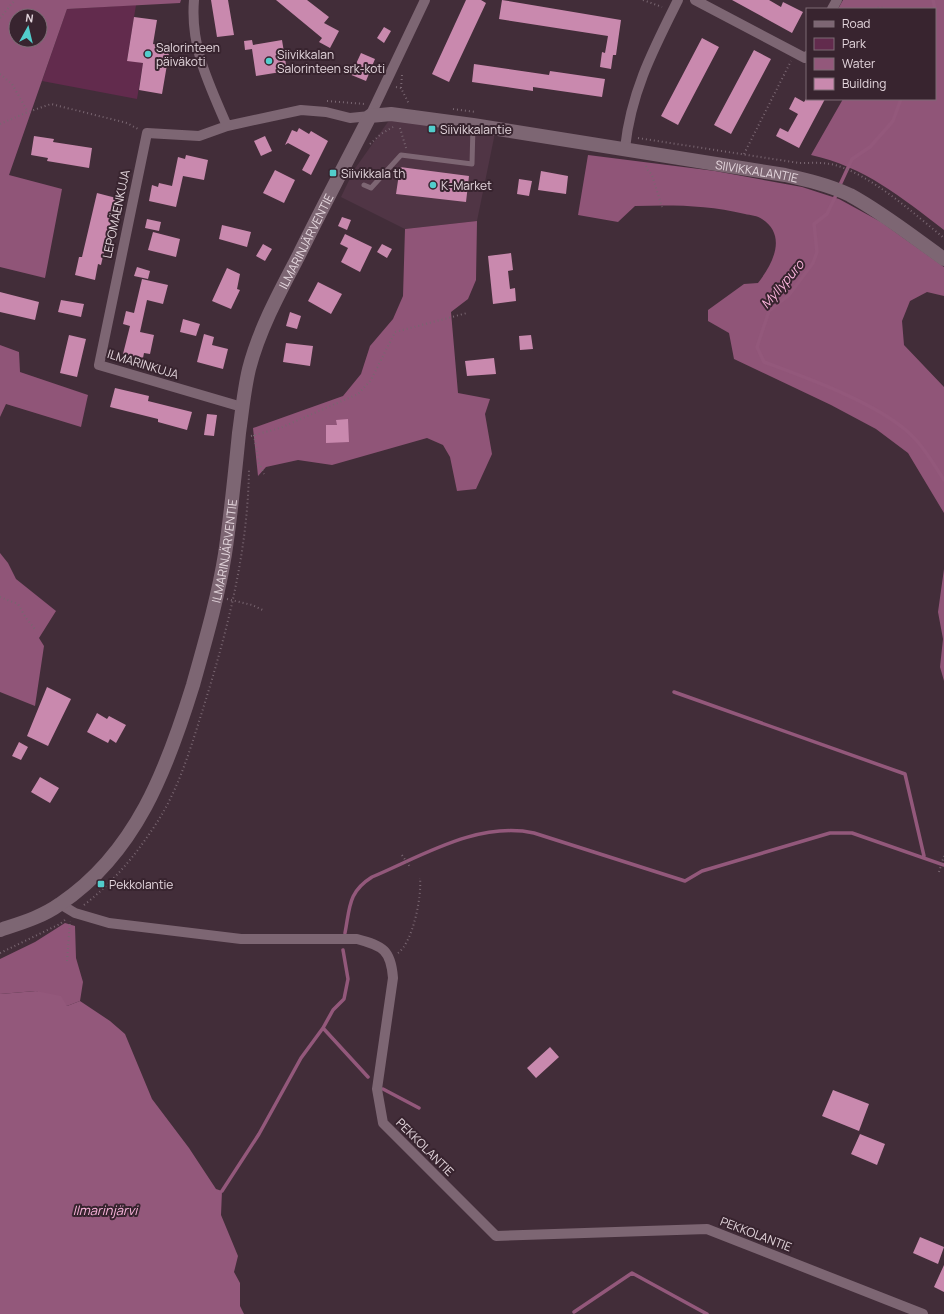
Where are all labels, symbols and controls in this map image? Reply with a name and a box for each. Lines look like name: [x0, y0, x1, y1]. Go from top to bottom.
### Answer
north arrow: [8, 8, 48, 48]
legend: [806, 8, 936, 100]
text: N: [25, 10, 35, 26]
text: Road: [842, 15, 870, 32]
text: Park: [842, 35, 867, 52]
place label: Salorinteen päiväkoti: [156, 39, 220, 70]
place label: Siivikkalan Salorinteen srk-koti: [277, 46, 385, 77]
marker: Salorinteen päiväkoti: [143, 49, 153, 59]
text: Water: [842, 55, 876, 72]
marker: Siivikkalan Salorinteen srk-koti: [264, 56, 274, 66]
text: Building: [842, 75, 886, 92]
place label: Siivikkalantie: [440, 121, 512, 138]
marker: Siivikkalantie: [427, 124, 437, 134]
street label: SIIVIKKALANTIE: [714, 155, 800, 186]
place label: Siivikkala th: [341, 165, 405, 182]
street label: LEPOMÄENKUJA: [98, 168, 134, 260]
marker: Siivikkala th: [328, 168, 338, 178]
place label: K-Market: [441, 177, 492, 194]
marker: K-Market: [428, 180, 438, 190]
street label: ILMARINJÄRVENTIE: [274, 190, 337, 292]
water label: Myllypuro: [756, 255, 808, 312]
street label: ILMARINKUJA: [105, 345, 181, 383]
street label: ILMARINJÄRVENTIE: [207, 498, 241, 605]
place label: Pekkolantie: [109, 876, 173, 893]
marker: Pekkolantie: [96, 879, 106, 889]
street label: PEKKOLANTIE: [392, 1114, 458, 1180]
water label: Ilmarinjärvi: [73, 1201, 139, 1219]
street label: PEKKOLANTIE: [718, 1213, 794, 1255]

